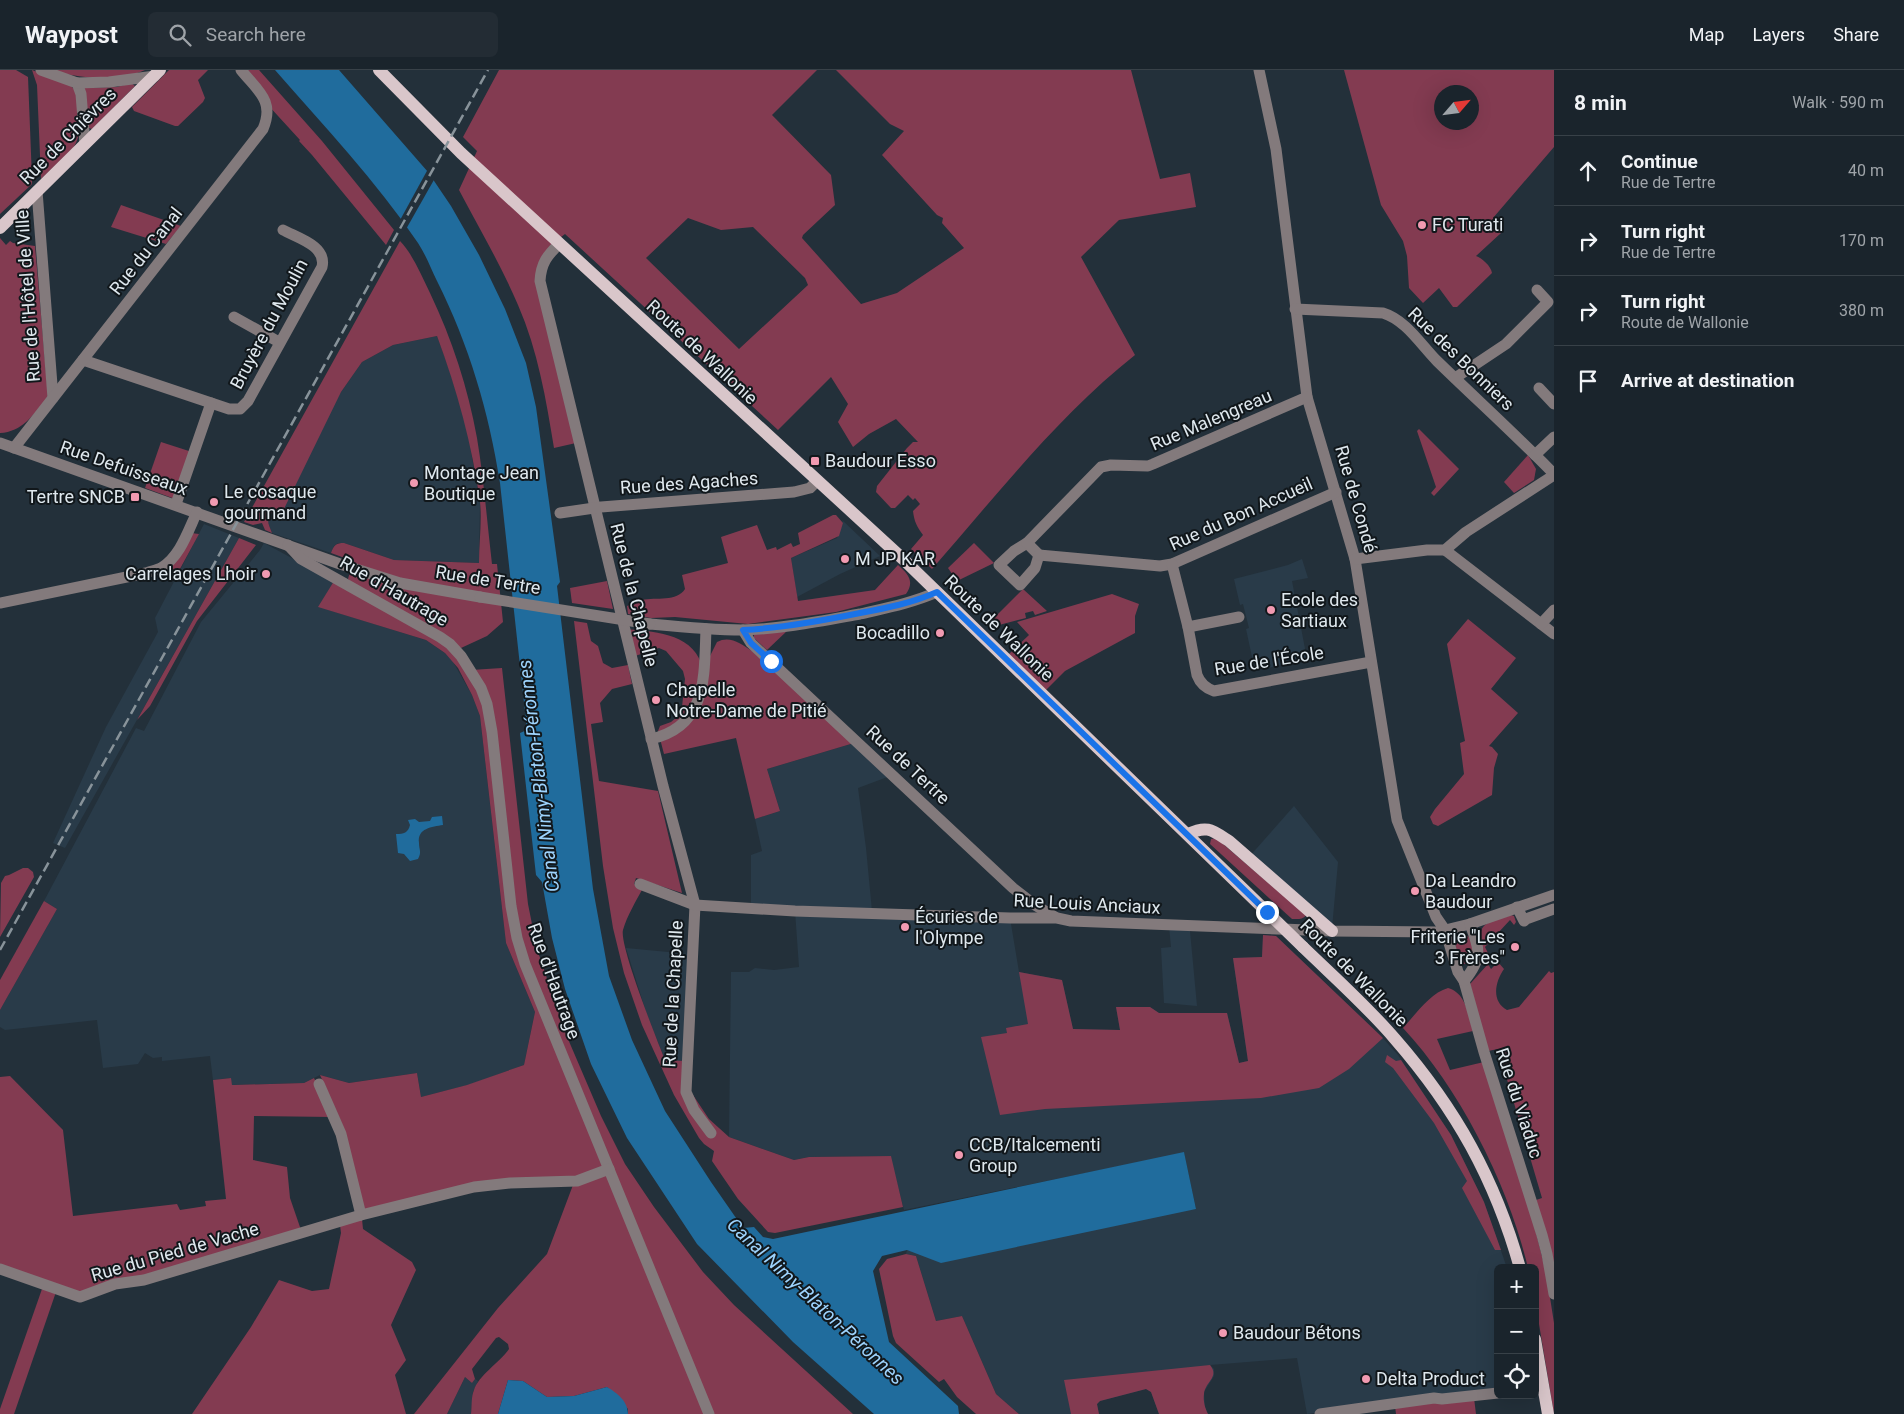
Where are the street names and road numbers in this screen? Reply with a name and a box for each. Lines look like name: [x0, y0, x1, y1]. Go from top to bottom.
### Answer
street label: Rue de Chièvres: [15, 83, 120, 188]
street label: Rue du Canal: [105, 203, 186, 299]
street label: Rue de l'Hôtel de Ville: [11, 209, 44, 383]
street label: Bruyère du Moulin: [225, 255, 312, 392]
street label: Route de Wallonie: [643, 295, 762, 408]
street label: Rue des Bonniers: [1404, 303, 1519, 415]
street label: Rue Malengreau: [1147, 385, 1275, 455]
street label: Rue Defuisseaux: [58, 436, 191, 499]
street label: Rue de Condé: [1331, 443, 1382, 555]
street label: Rue des Agaches: [619, 467, 759, 498]
street label: Rue du Bon Accueil: [1166, 473, 1316, 555]
street label: Rue de la Chapelle: [606, 521, 662, 669]
street label: Rue d'Hautrage: [336, 551, 452, 630]
street label: Rue de Tertre: [434, 561, 542, 598]
street label: Route de Wallonie: [940, 570, 1058, 685]
street label: Rue de l'École: [1213, 642, 1325, 680]
street label: Rue de Tertre: [862, 721, 954, 809]
street label: Rue Louis Anciaux: [1013, 889, 1161, 918]
street label: Route de Wallonie: [1296, 914, 1413, 1031]
street label: Rue d'Hautrage: [524, 920, 585, 1042]
street label: Rue de la Chapelle: [658, 920, 687, 1068]
street label: Rue du Viaduc: [1492, 1045, 1547, 1161]
street label: Rue du Pied de Vache: [89, 1218, 261, 1286]

